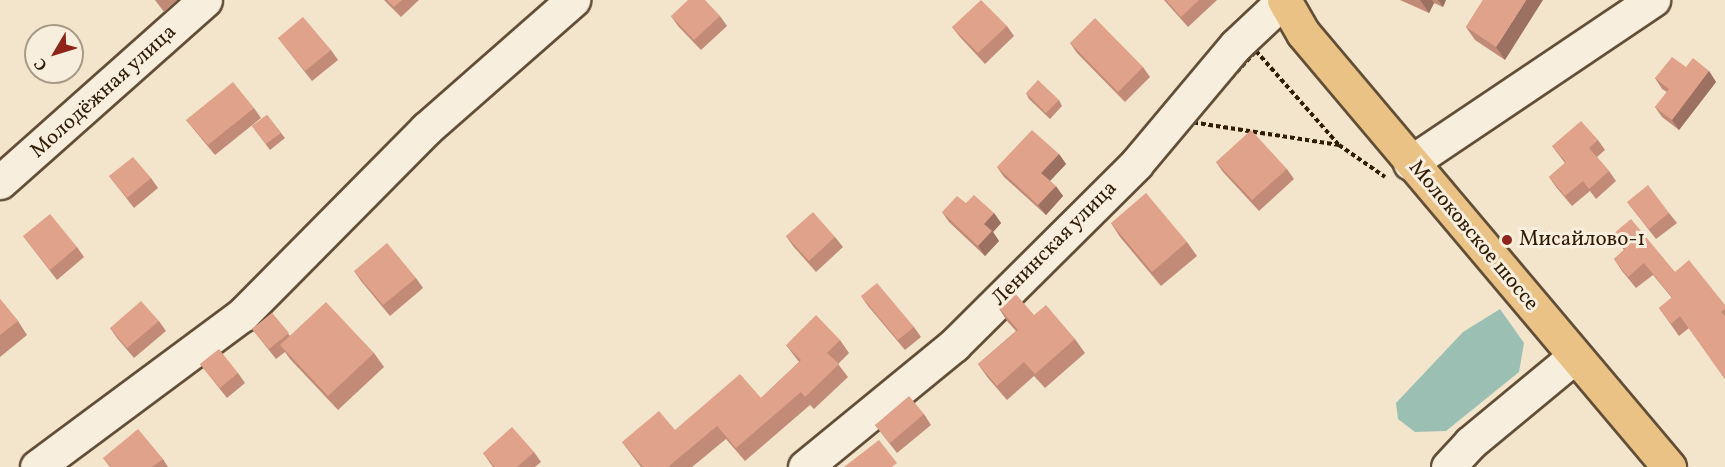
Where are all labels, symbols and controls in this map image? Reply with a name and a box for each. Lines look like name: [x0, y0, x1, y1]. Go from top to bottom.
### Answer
street label: Молодёжная улица: [26, 20, 182, 164]
north arrow: [24, 24, 84, 84]
text: С: [30, 53, 53, 75]
street label: Молоковское шоссе: [1403, 156, 1543, 316]
street label: Ленинская улица: [987, 176, 1123, 312]
place label: Мисайлово-1: [1519, 227, 1645, 253]
marker: Мисайлово-1: [1500, 233, 1514, 247]

